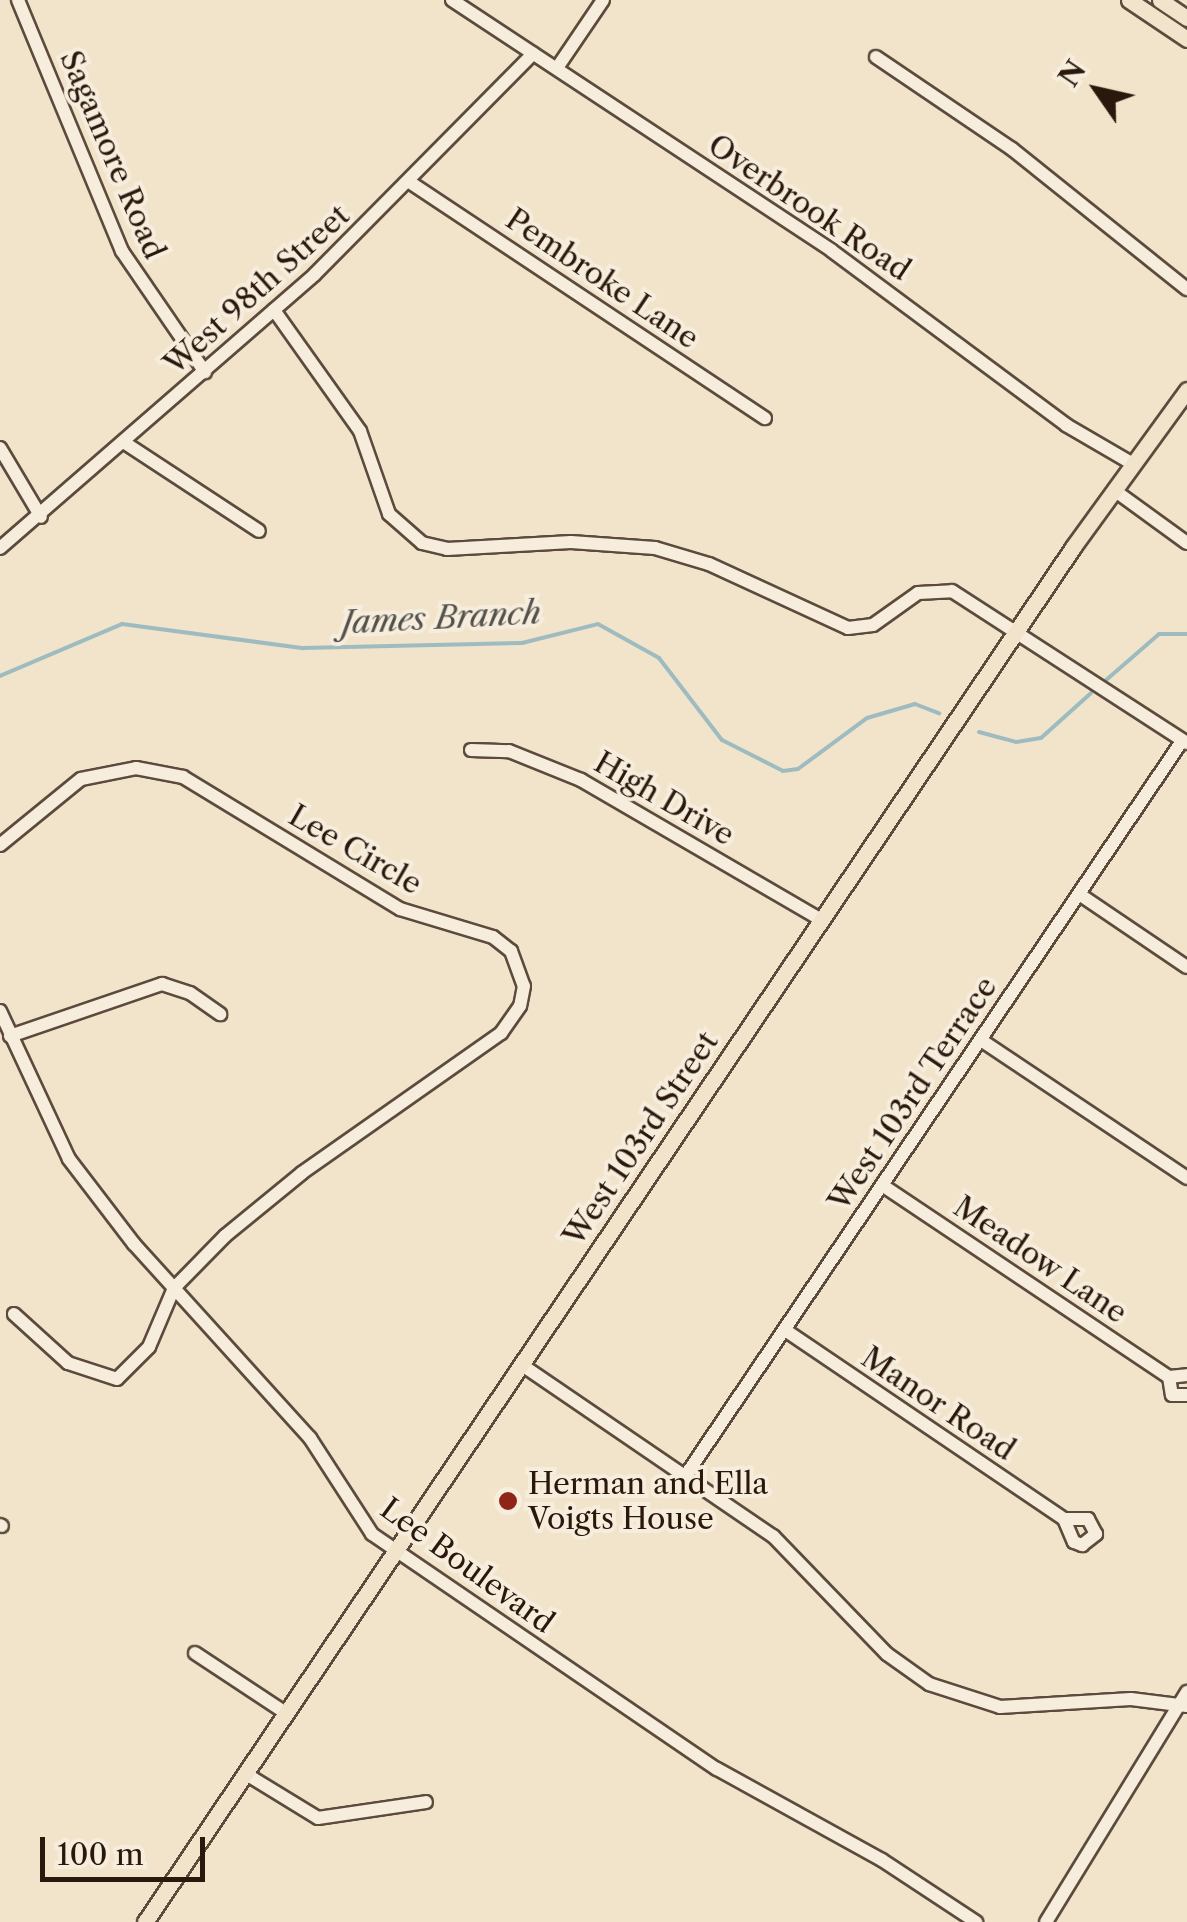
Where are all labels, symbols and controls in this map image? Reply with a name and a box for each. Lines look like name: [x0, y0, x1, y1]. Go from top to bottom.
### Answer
north arrow: [1047, 40, 1147, 140]
street label: Sagamore Road: [52, 45, 172, 265]
text: N: [1051, 54, 1093, 93]
street label: Overbrook Road: [701, 127, 917, 289]
street label: West 98th Street: [157, 198, 357, 382]
street label: Pembroke Lane: [499, 201, 705, 357]
water label: James Branch: [340, 594, 542, 642]
street label: High Drive: [588, 745, 740, 853]
street label: Lee Circle: [282, 798, 428, 902]
street label: West 103rd Terrace: [821, 970, 1005, 1218]
street label: West 103rd Street: [556, 1025, 726, 1253]
street label: Meadow Lane: [946, 1189, 1134, 1331]
street label: Manor Road: [854, 1339, 1022, 1469]
place label: Herman and Ella Voigts House: [528, 1466, 768, 1536]
marker: Herman and Ella Voigts House: [497, 1490, 519, 1512]
street label: Lee Boulevard: [373, 1491, 561, 1641]
scale bar: [45, 1817, 210, 1879]
text: 100 m: [57, 1836, 144, 1873]

